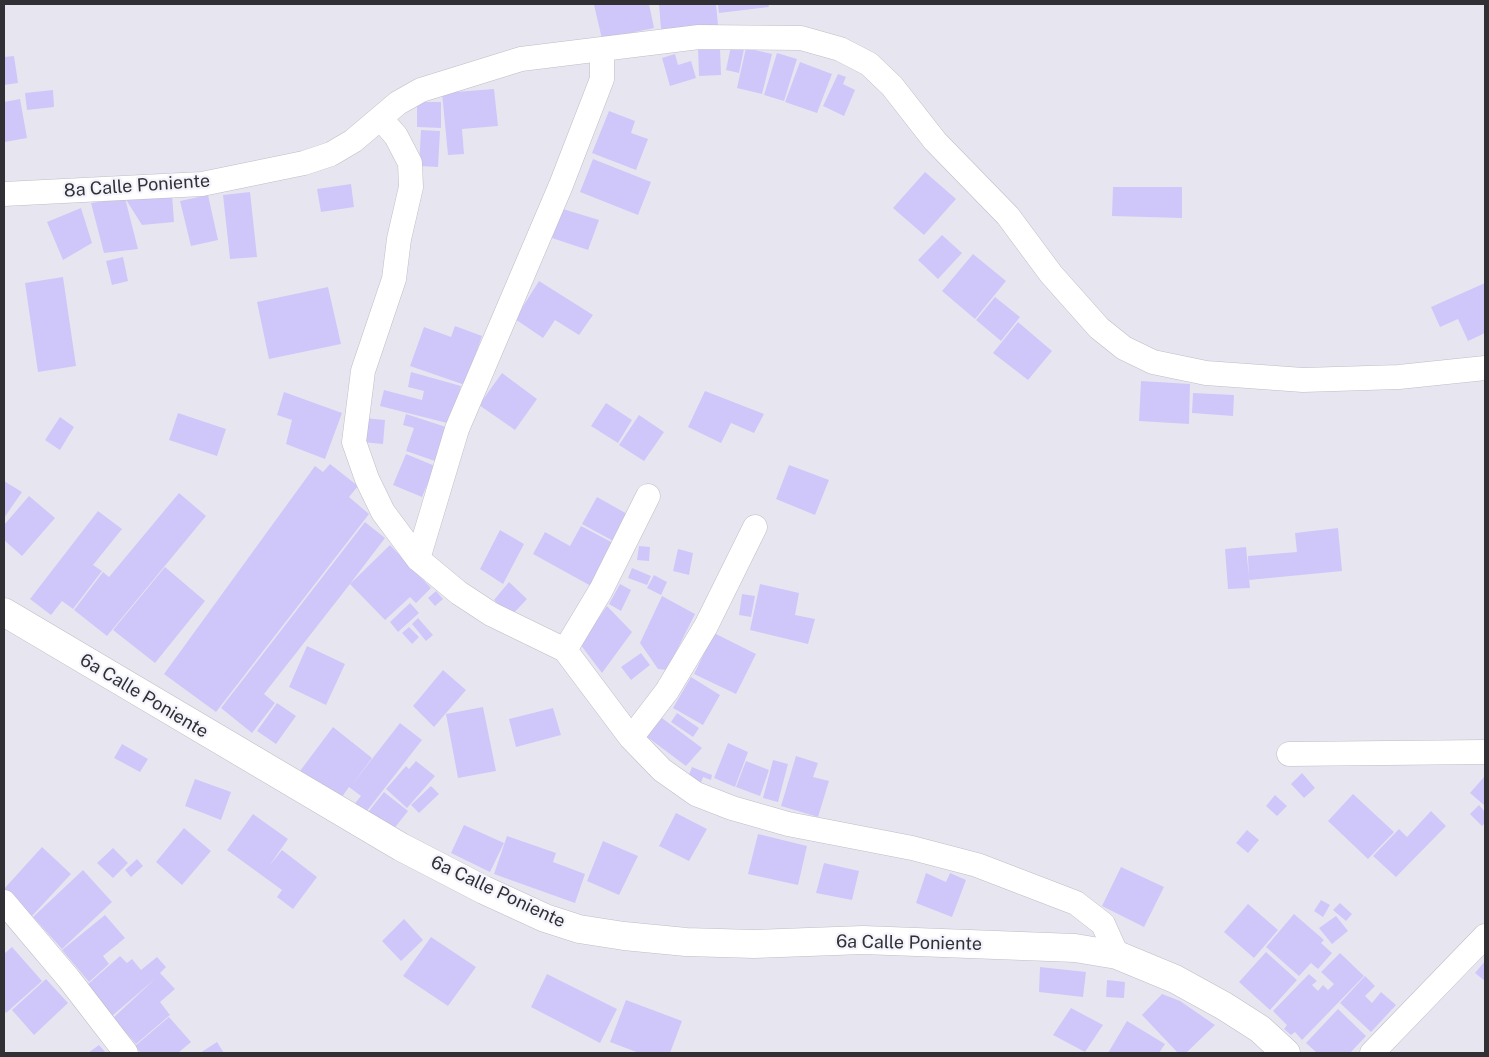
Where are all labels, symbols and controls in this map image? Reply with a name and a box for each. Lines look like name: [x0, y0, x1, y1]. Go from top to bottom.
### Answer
street label: 8a Calle Poniente: [63, 170, 211, 202]
street label: 6a Calle Poniente: [76, 649, 212, 743]
street label: 6a Calle Poniente: [427, 851, 569, 933]
street label: 6a Calle Poniente: [836, 931, 982, 955]

